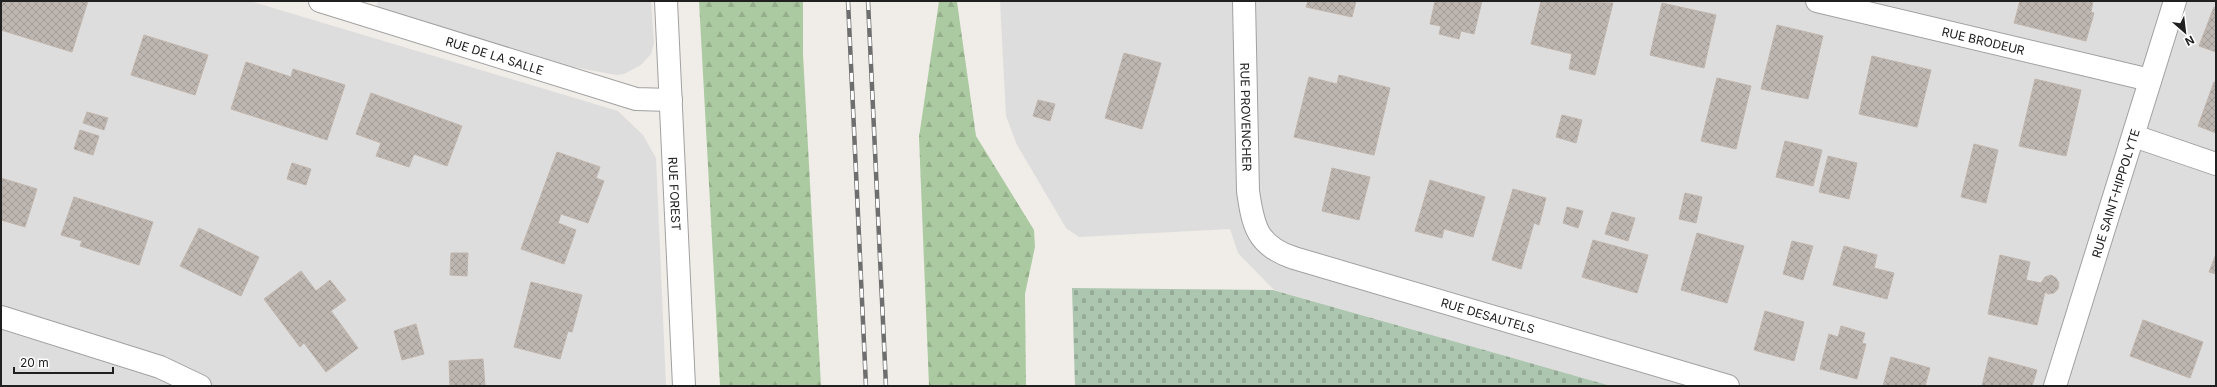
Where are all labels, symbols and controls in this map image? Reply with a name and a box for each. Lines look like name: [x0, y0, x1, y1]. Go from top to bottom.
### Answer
north arrow: [2165, 12, 2205, 52]
street label: RUE BRODEUR: [1940, 23, 2027, 58]
street label: RUE DE LA SALLE: [444, 33, 546, 77]
text: N: [2183, 33, 2197, 49]
street label: RUE PROVENCHER: [1238, 63, 1255, 172]
street label: RUE SAINT-HIPPOLYTE: [2088, 127, 2142, 260]
street label: RUE FOREST: [666, 157, 684, 231]
street label: RUE DESAUTELS: [1439, 294, 1537, 336]
scale bar: [14, 349, 113, 375]
text: 20 m: [20, 355, 49, 370]

